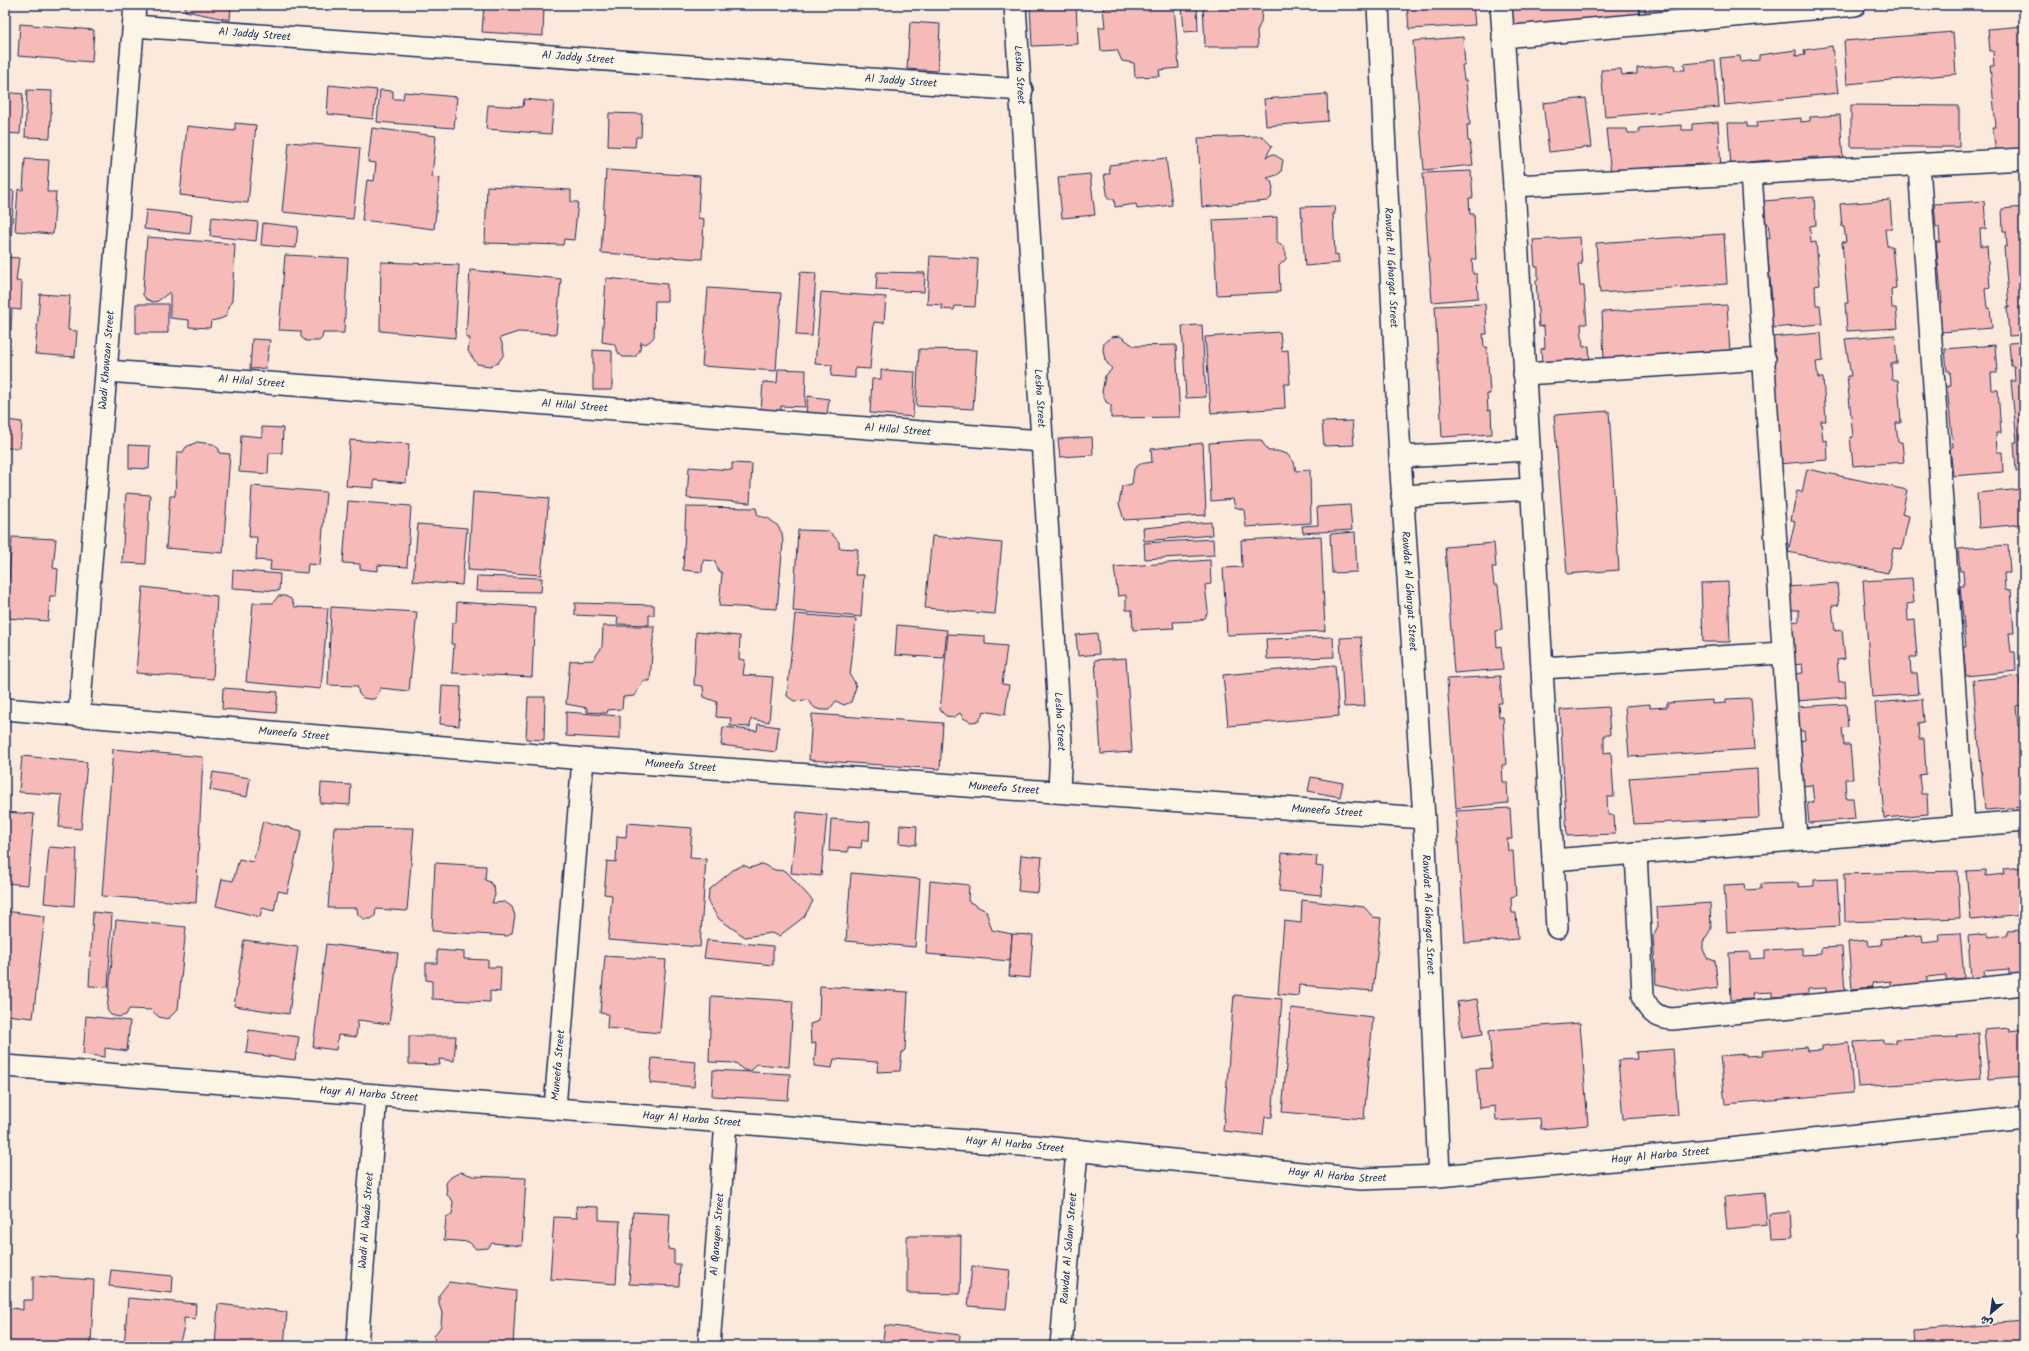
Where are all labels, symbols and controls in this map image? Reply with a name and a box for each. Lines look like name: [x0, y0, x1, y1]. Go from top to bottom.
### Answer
street label: Al Jaddy Street: [218, 23, 292, 46]
street label: Lesha Street: [1009, 45, 1030, 106]
street label: Al Jaddy Street: [541, 46, 615, 70]
street label: Al Jaddy Street: [864, 70, 939, 93]
street label: Rawdat Al Ghargat Street: [1379, 207, 1403, 329]
street label: Wadi Khawzan Street: [94, 309, 120, 410]
street label: Lesha Street: [1029, 368, 1050, 429]
street label: Al Hilal Street: [218, 370, 286, 393]
street label: Al Hilal Street: [541, 395, 609, 418]
street label: Al Hilal Street: [864, 419, 932, 442]
street label: Rawdat Al Ghargat Street: [1396, 530, 1422, 653]
street label: Lesha Street: [1049, 692, 1070, 752]
street label: Muneefa Street: [258, 722, 331, 746]
street label: Muneefa Street: [644, 754, 718, 777]
street label: Muneefa Street: [968, 777, 1041, 800]
street label: Muneefa Street: [1291, 800, 1364, 823]
street label: Rawdat Al Ghargat Street: [1417, 854, 1440, 976]
street label: Muneefa Street: [547, 1028, 570, 1101]
street label: Hayr Al Harba Street: [319, 1082, 420, 1107]
street label: Hayr Al Harba Street: [642, 1107, 743, 1132]
street label: Hayr Al Harba Street: [965, 1132, 1066, 1158]
street label: Hayr Al Harba Street: [1610, 1142, 1711, 1169]
street label: Hayr Al Harba Street: [1287, 1163, 1388, 1188]
street label: Wadi Al Waab Street: [354, 1170, 379, 1270]
street label: Al Qarayen Street: [705, 1191, 730, 1277]
street label: Rawdat Al Salam Street: [1055, 1191, 1083, 1305]
north arrow: [1971, 1293, 2011, 1333]
text: ش: [1977, 1310, 1996, 1332]

